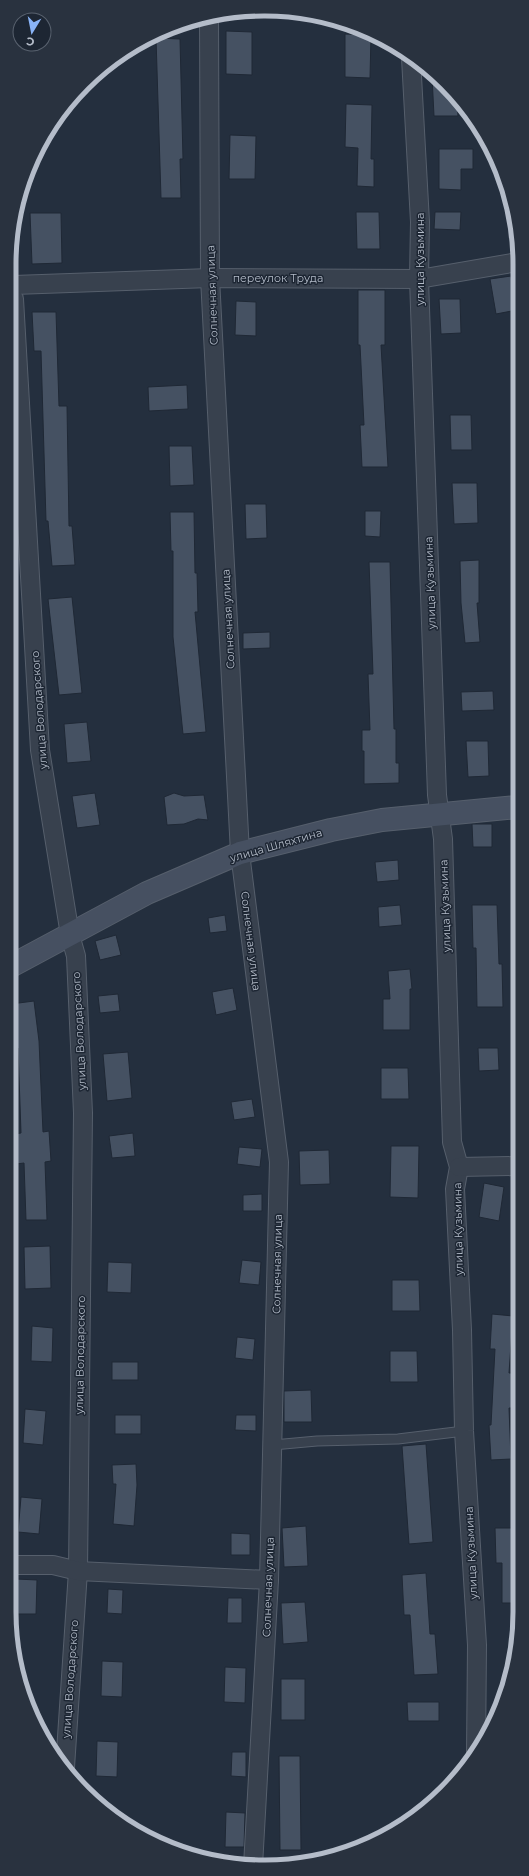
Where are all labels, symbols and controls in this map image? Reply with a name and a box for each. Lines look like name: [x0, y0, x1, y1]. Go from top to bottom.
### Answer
north arrow: [12, 12, 52, 52]
text: С: [25, 34, 35, 49]
street label: улица Кузьмина: [413, 213, 427, 306]
street label: Солнечная улица: [203, 245, 221, 345]
street label: переулок Труда: [233, 271, 323, 285]
street label: улица Кузьмина: [421, 536, 439, 631]
street label: Солнечная улица: [218, 569, 238, 669]
street label: улица Володарского: [28, 650, 50, 771]
street label: улица Шляхтина: [227, 825, 324, 865]
street label: улица Кузьмина: [436, 859, 454, 954]
street label: Солнечная улица: [238, 890, 264, 992]
street label: улица Володарского: [69, 971, 89, 1092]
street label: улица Кузьмина: [450, 1182, 466, 1277]
street label: Солнечная улица: [269, 1214, 285, 1314]
street label: улица Володарского: [72, 1295, 88, 1416]
street label: улица Кузьмина: [462, 1506, 480, 1601]
street label: Солнечная улица: [259, 1537, 277, 1637]
street label: улица Володарского: [59, 1619, 81, 1740]

